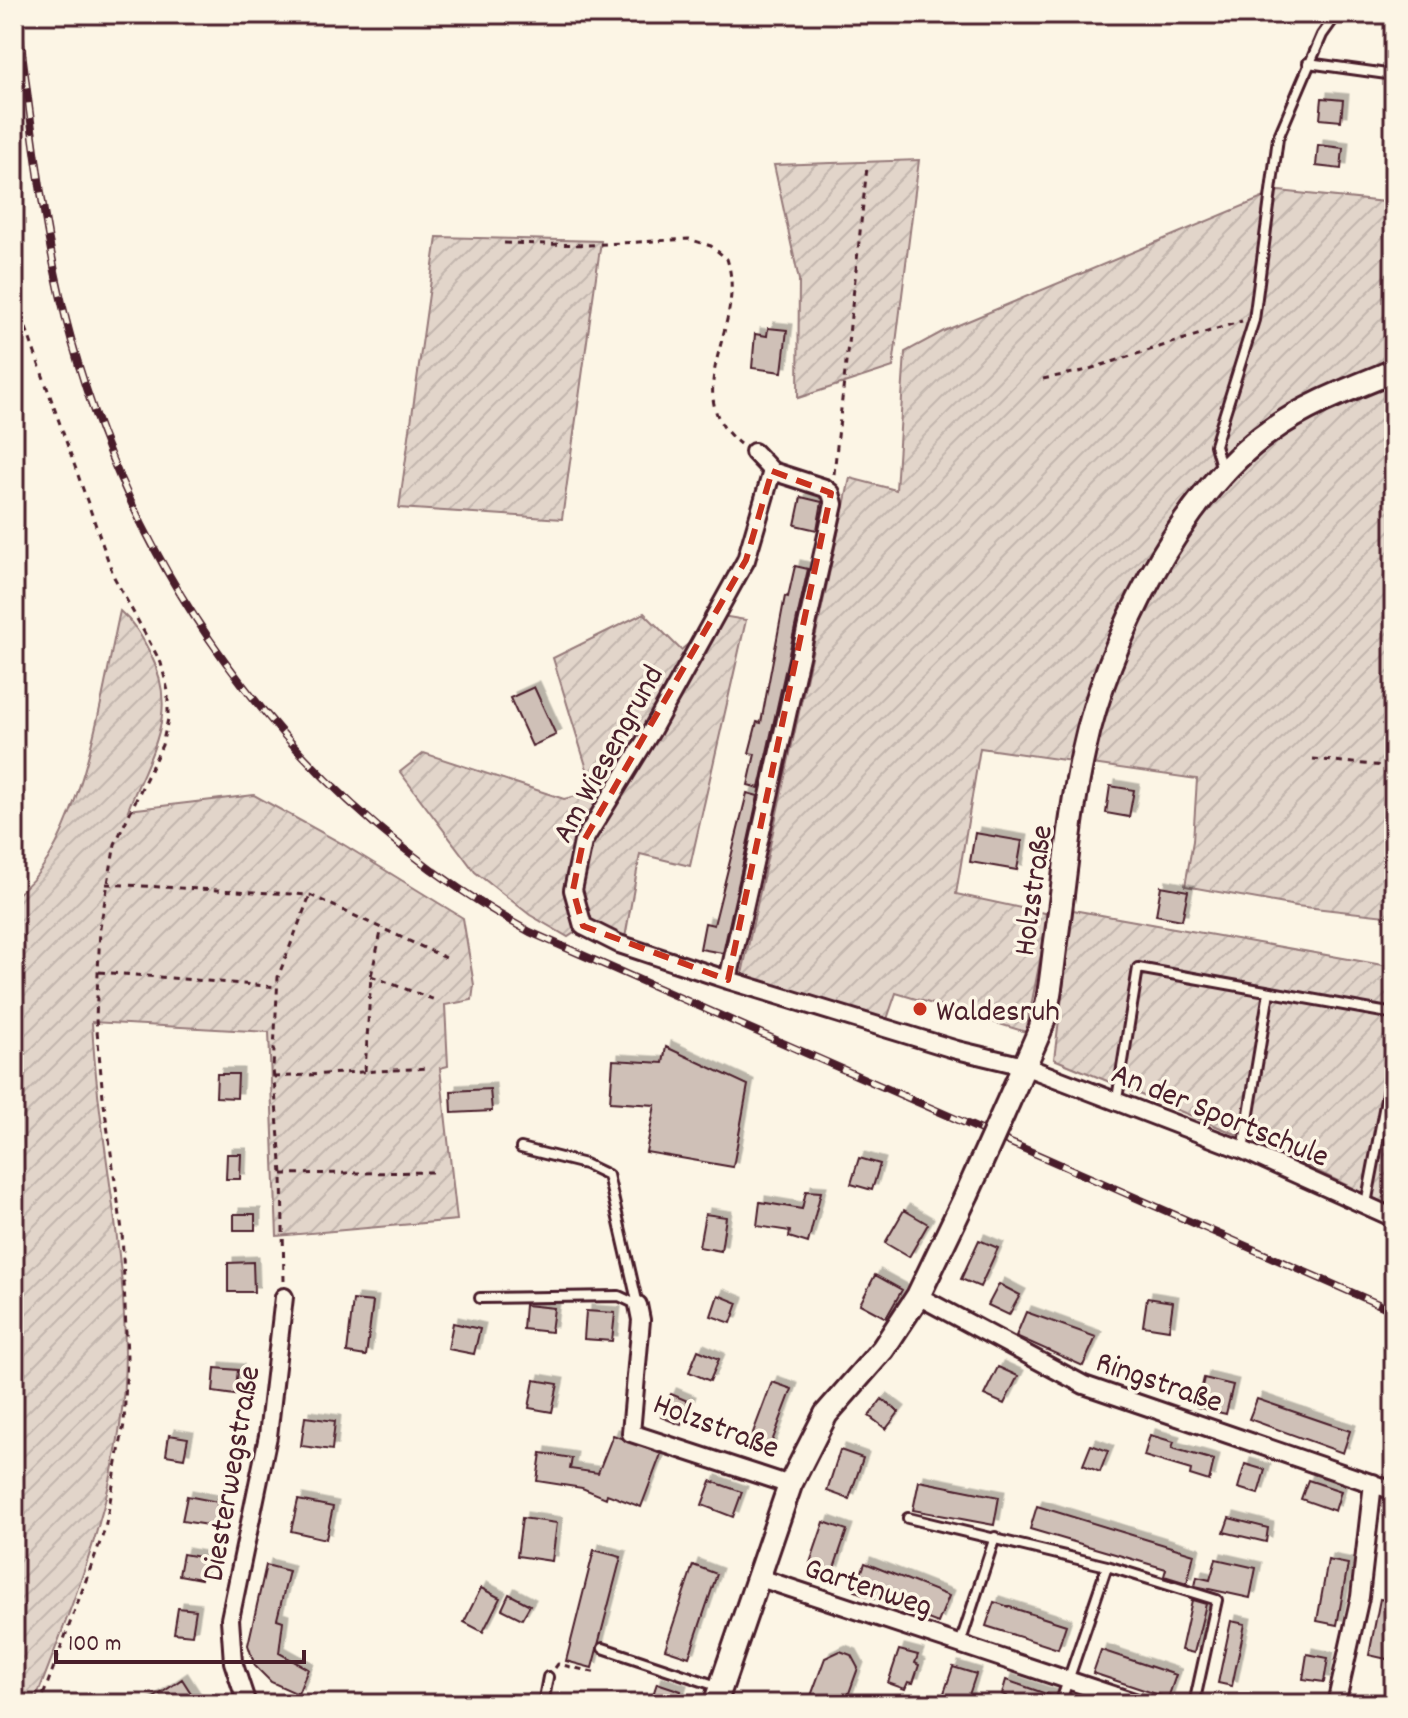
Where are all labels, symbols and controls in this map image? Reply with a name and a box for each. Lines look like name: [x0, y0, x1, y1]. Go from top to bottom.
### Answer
street label: Am Wiesengrund: [543, 658, 678, 853]
street label: Holzstraße: [1004, 822, 1068, 959]
place label: Waldesruh: [936, 991, 1060, 1037]
marker: Waldesruh: [911, 1000, 929, 1018]
street label: An der Sportschule: [1103, 1053, 1335, 1182]
street label: Ringstraße: [1089, 1342, 1228, 1428]
street label: Diesterwegstraße: [192, 1363, 275, 1585]
street label: Holzstraße: [645, 1384, 785, 1474]
street label: Gartenweg: [797, 1547, 938, 1632]
scale bar: [56, 1614, 304, 1664]
text: 100 m: [68, 1628, 121, 1662]

